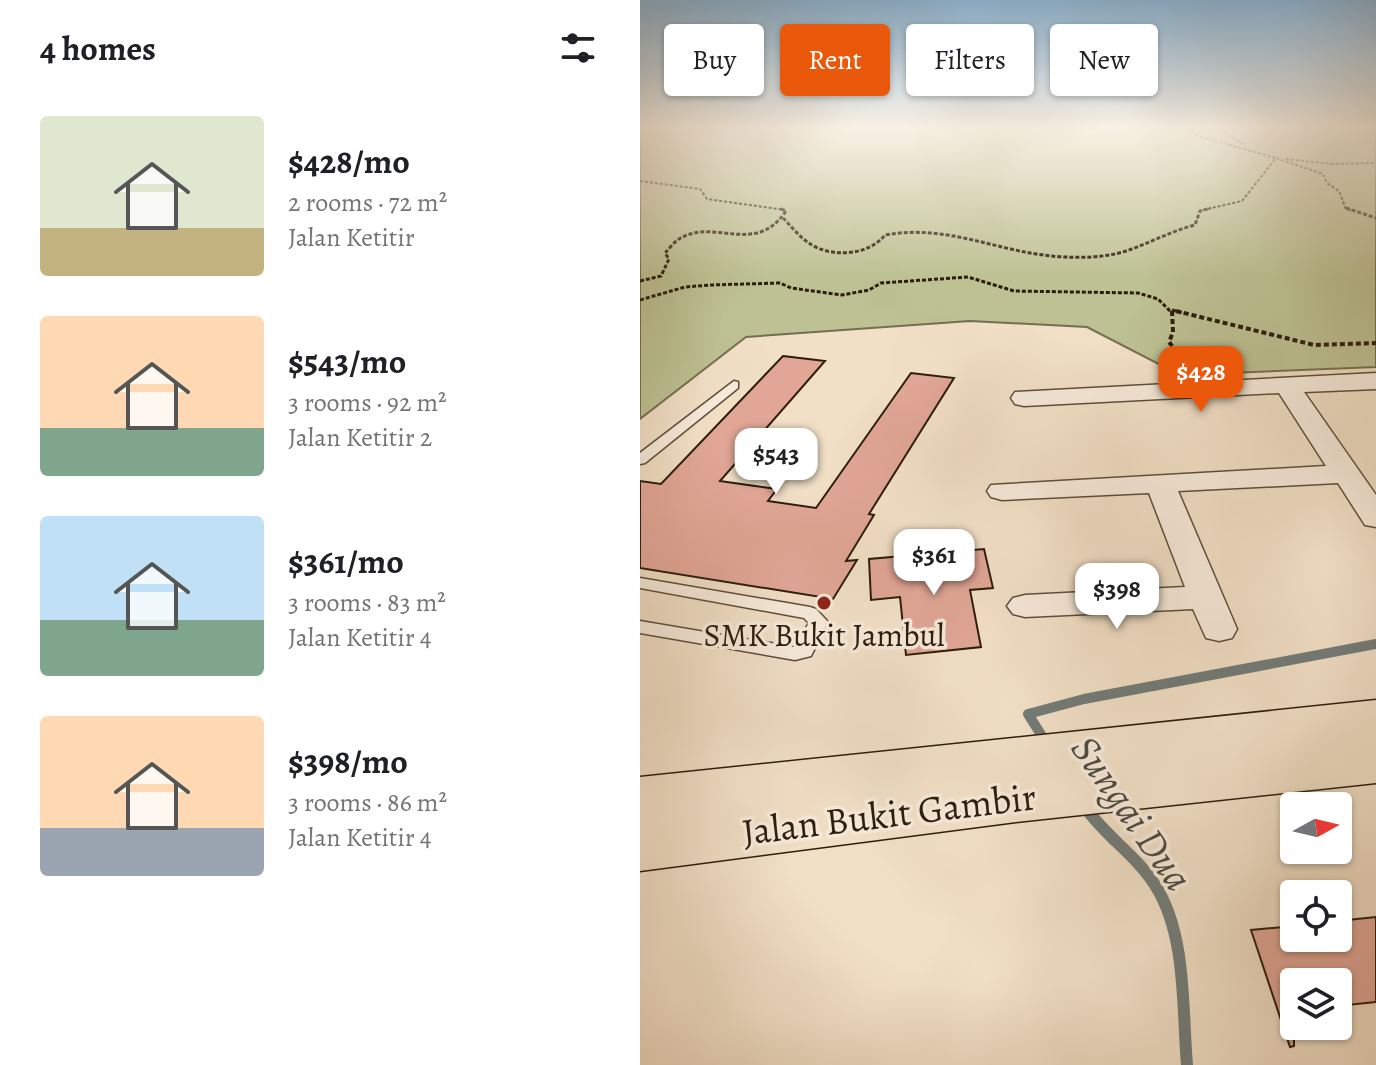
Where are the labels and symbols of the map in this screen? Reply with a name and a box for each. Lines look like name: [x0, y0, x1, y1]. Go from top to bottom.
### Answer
pin: $428: [1154, 346, 1248, 414]
pin: $543: [729, 428, 823, 496]
pin: $361: [887, 529, 981, 597]
pin: $398: [1070, 563, 1164, 631]
marker: SMK Bukit Jambul: [815, 594, 833, 612]
place label: SMK Bukit Jambul: [703, 613, 945, 657]
water label: Sungai Dua: [1058, 724, 1206, 902]
street label: Jalan Bukit Gambir: [739, 770, 1039, 858]
north arrow: [1280, 792, 1352, 864]

